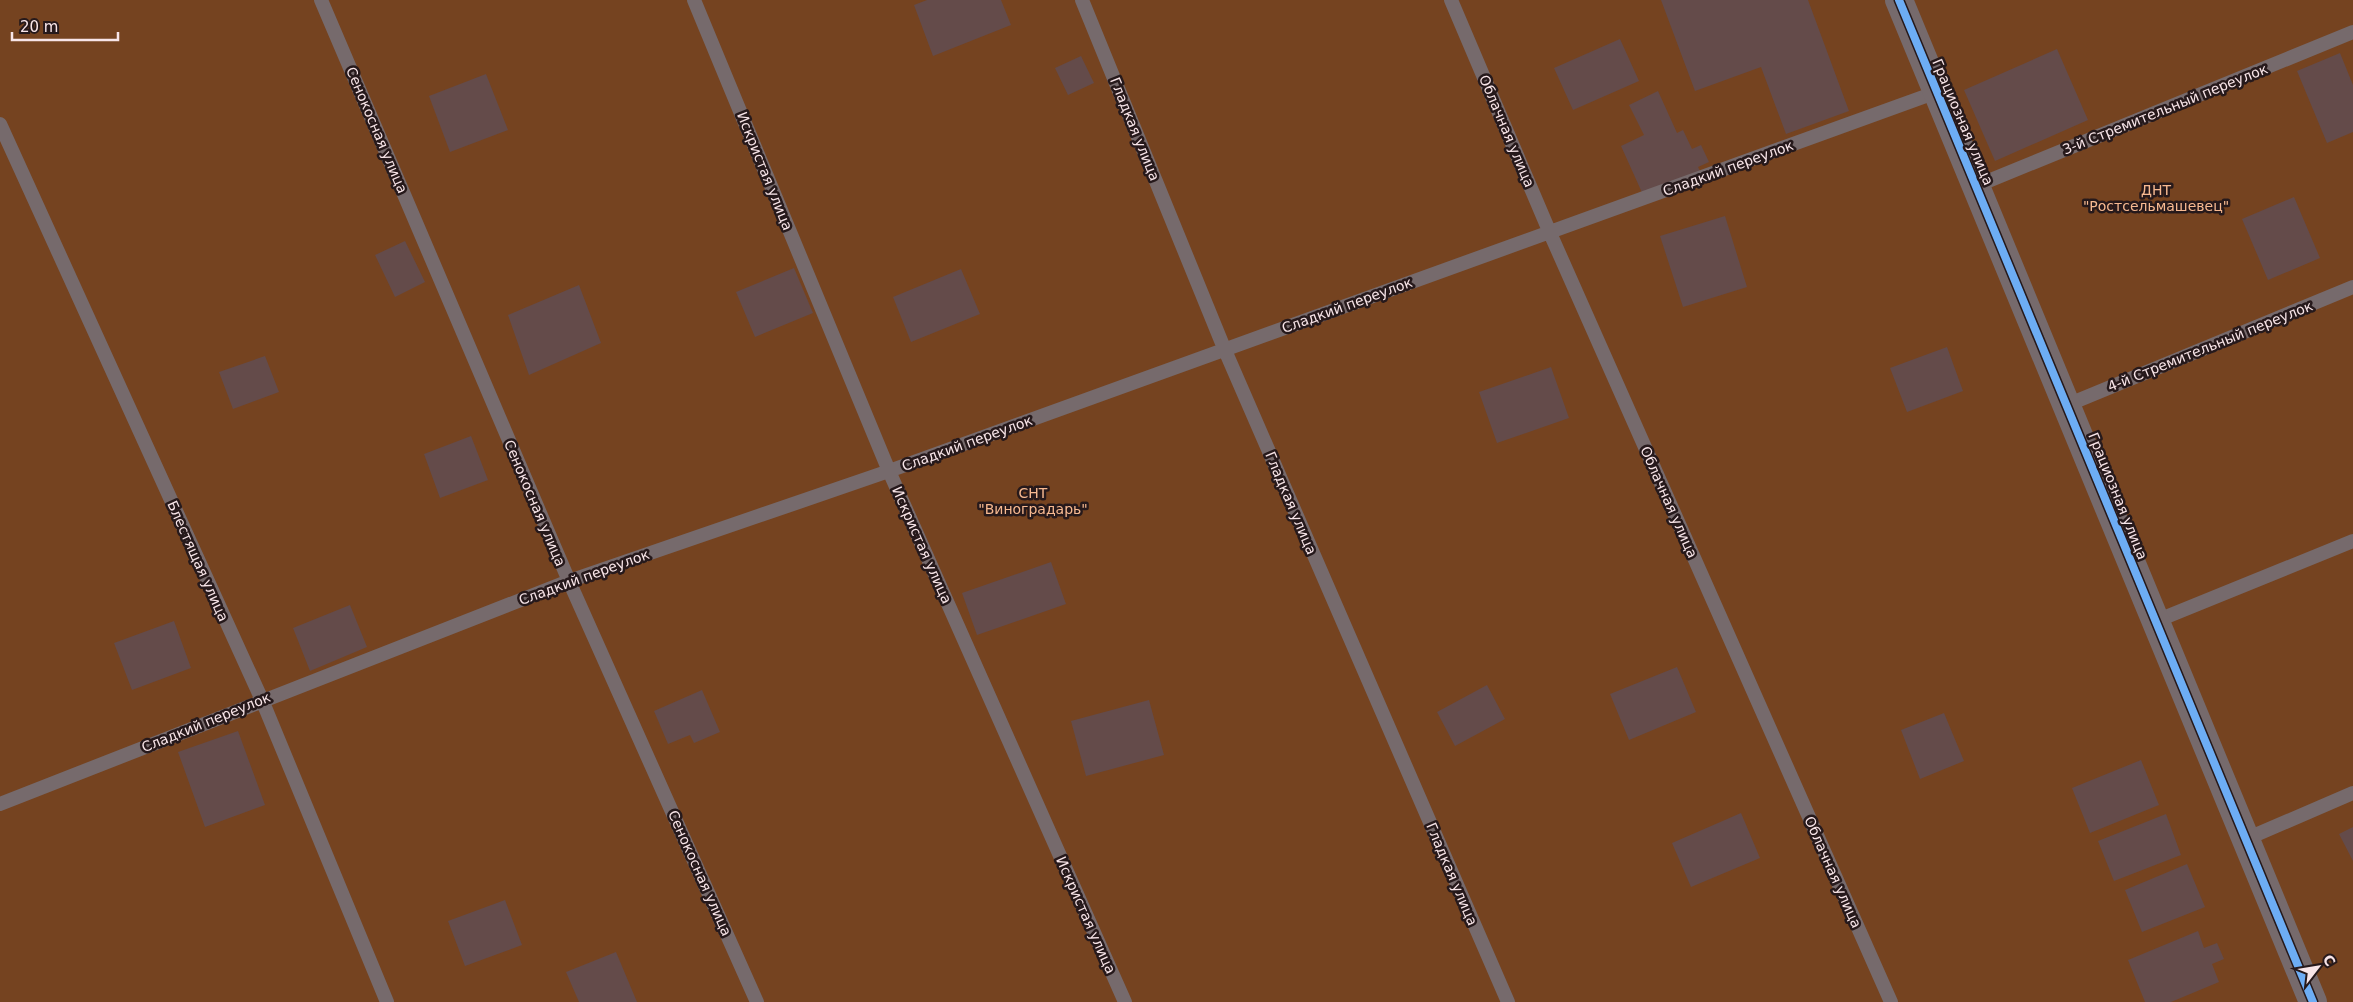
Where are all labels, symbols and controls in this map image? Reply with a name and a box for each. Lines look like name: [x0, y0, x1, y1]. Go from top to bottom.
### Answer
scale bar: [12, 10, 119, 42]
text: 20 m: [20, 18, 58, 36]
street label: Грациозная улица: [1929, 56, 1997, 188]
street label: 3-й Стремительный переулок: [2060, 60, 2270, 158]
street label: Сенокосная улица: [343, 64, 411, 196]
street label: Облачная улица: [1476, 72, 1538, 190]
street label: Гладкая улица: [1107, 75, 1163, 183]
street label: Искристая улица: [734, 109, 796, 233]
street label: Сладкий переулок: [1661, 137, 1795, 199]
park label: ДНТ "Ростсельмашевец": [2083, 182, 2229, 214]
street label: Сладкий переулок: [1280, 274, 1414, 336]
street label: 4-й Стремительный переулок: [2105, 297, 2315, 395]
street label: Сладкий переулок: [900, 412, 1034, 474]
street label: Грациозная улица: [2085, 430, 2151, 562]
street label: Сенокосная улица: [501, 437, 569, 569]
street label: Облачная улица: [1637, 444, 1701, 560]
street label: Гладкая улица: [1262, 449, 1320, 557]
street label: Искристая улица: [889, 484, 955, 606]
park label: СНТ "Виноградарь": [978, 485, 1088, 517]
street label: Блестящая улица: [164, 498, 232, 624]
street label: Сладкий переулок: [517, 546, 651, 608]
street label: Сладкий переулок: [139, 689, 273, 755]
street label: Сенокосная улица: [665, 808, 735, 938]
street label: Облачная улица: [1801, 814, 1865, 930]
street label: Гладкая улица: [1423, 820, 1481, 928]
street label: Искристая улица: [1053, 854, 1119, 976]
north arrow: [2293, 942, 2343, 992]
text: С: [2320, 952, 2339, 969]

